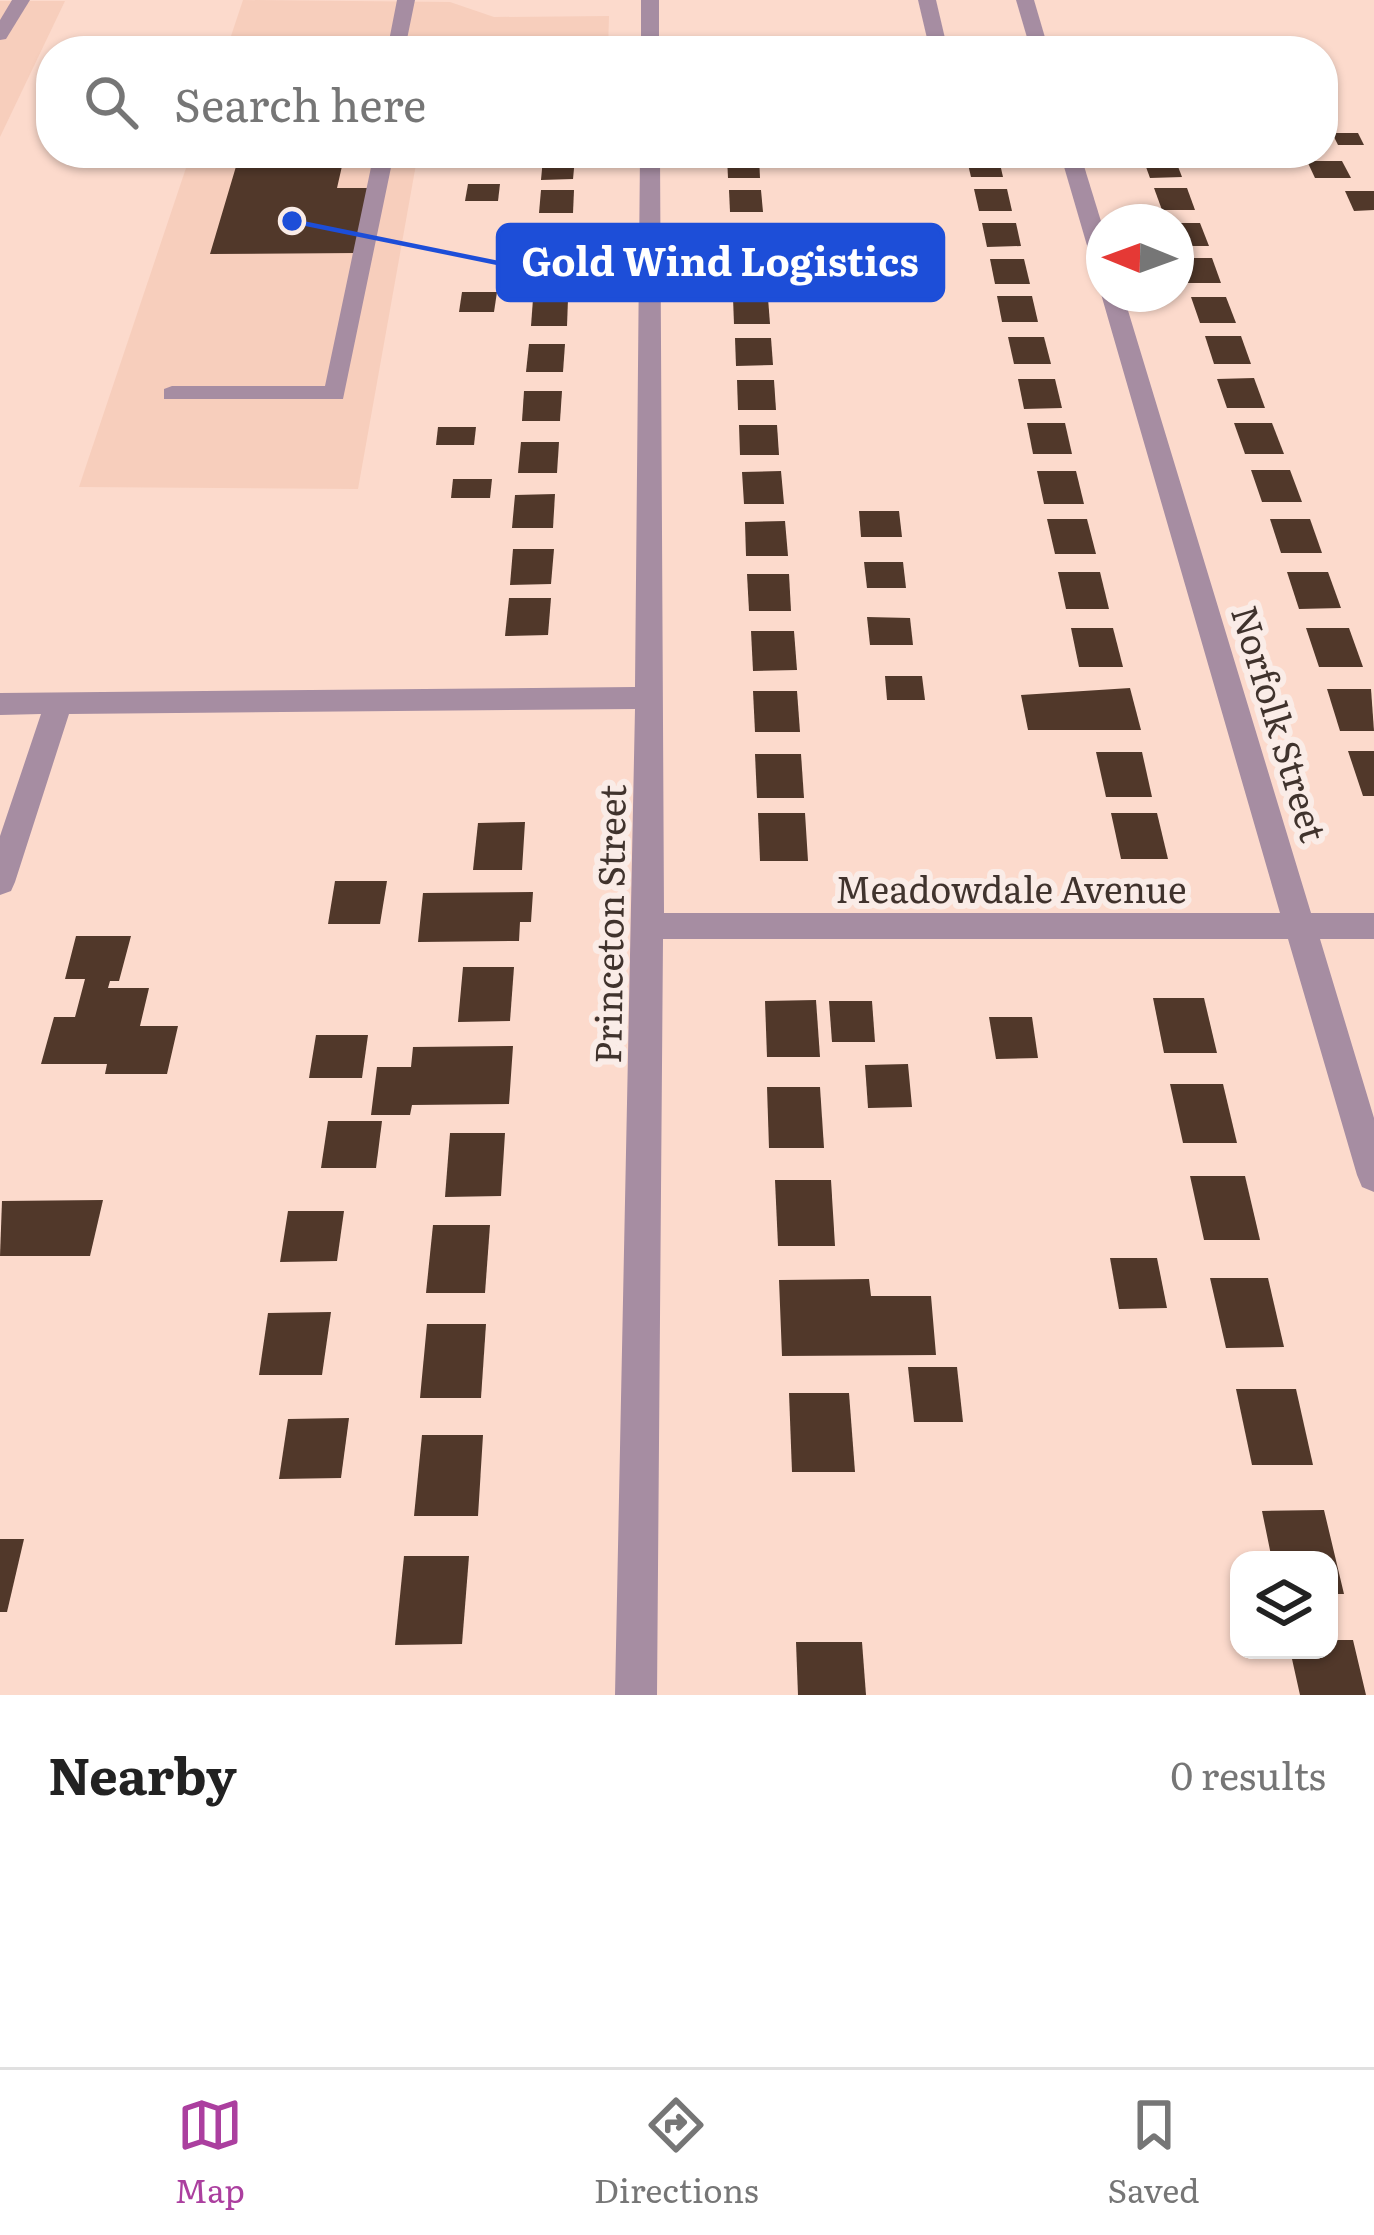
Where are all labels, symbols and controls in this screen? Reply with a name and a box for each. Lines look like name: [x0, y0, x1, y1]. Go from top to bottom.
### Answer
search box: [36, 36, 1338, 168]
icon: search: [78, 69, 144, 135]
text: Search here: [174, 69, 426, 136]
north arrow: [1086, 204, 1194, 312]
callout: Gold Wind Logistics: [498, 225, 943, 300]
text: Gold Wind Logistics: [521, 230, 919, 288]
street label: Norfolk Street: [1220, 598, 1342, 848]
street label: Princeton Street: [579, 783, 637, 1064]
street label: Meadowdale Avenue: [835, 861, 1187, 914]
map controls: [1230, 1551, 1338, 1659]
button: layers: [1230, 1551, 1338, 1659]
text: Nearby: [48, 1735, 237, 1811]
text: 0 results: [1171, 1744, 1326, 1802]
tab: Map: [174, 2092, 245, 2213]
tab: Directions: [594, 2092, 759, 2213]
tab: Saved: [1108, 2092, 1200, 2213]

